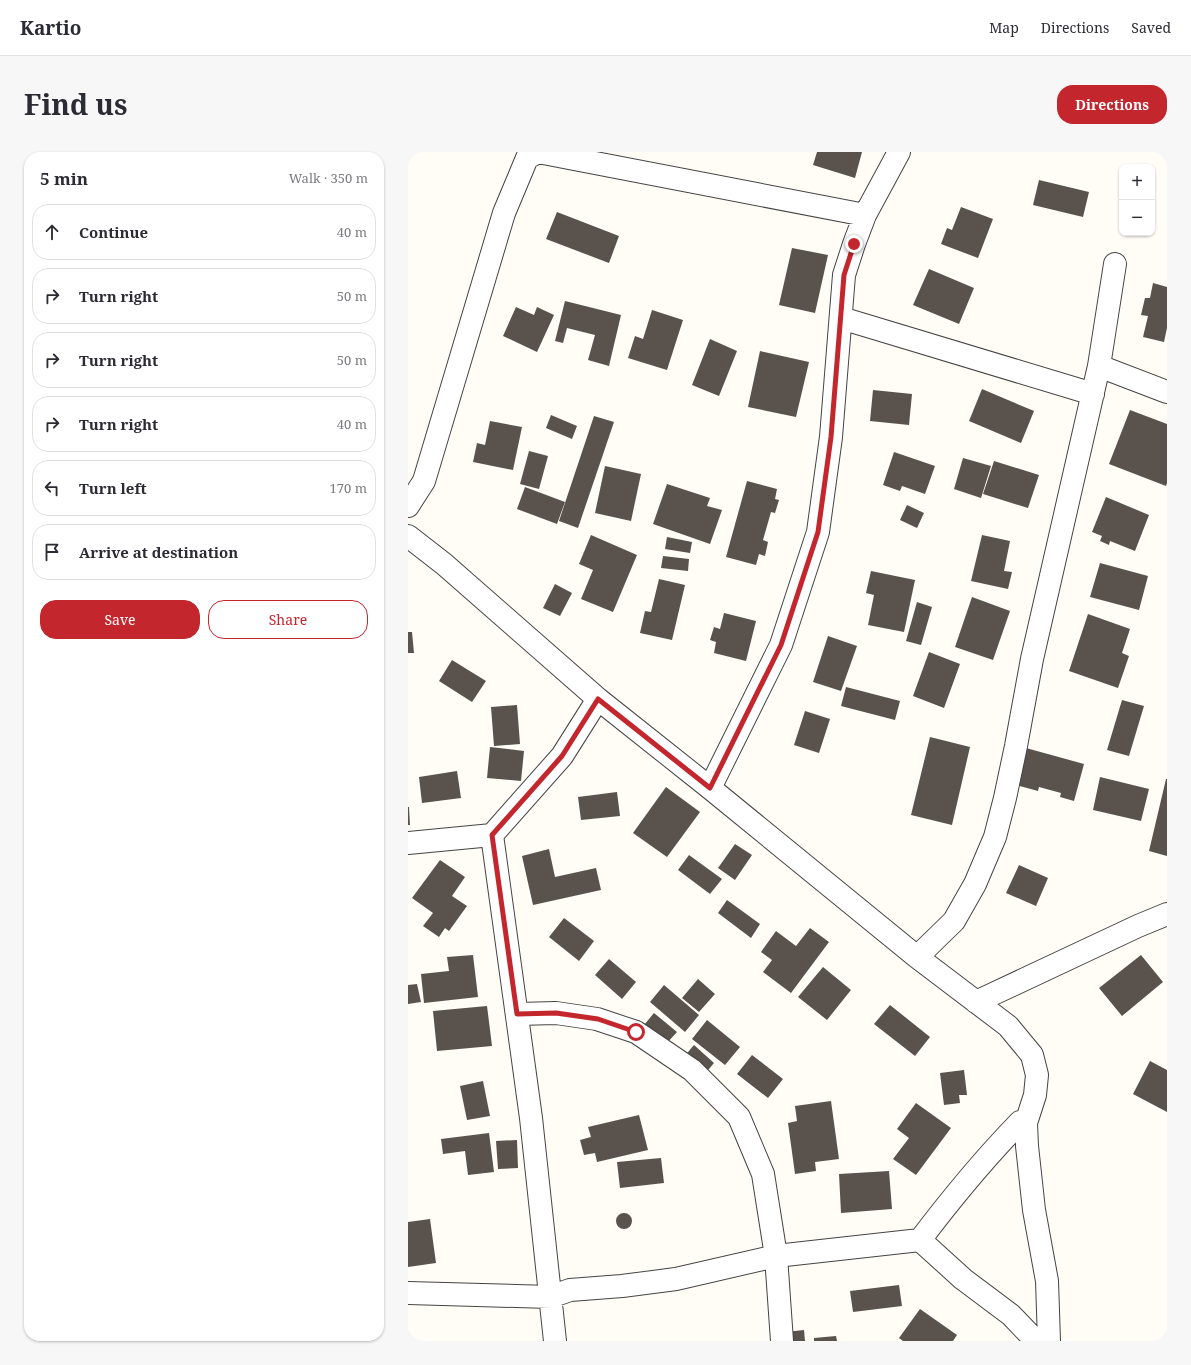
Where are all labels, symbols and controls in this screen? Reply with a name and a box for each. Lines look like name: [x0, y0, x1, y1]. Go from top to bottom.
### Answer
text: Kartio: [20, 15, 81, 41]
text: Map: [989, 18, 1019, 37]
text: Directions: [1041, 18, 1109, 37]
text: Saved: [1131, 18, 1171, 37]
text: Find us: [24, 85, 128, 123]
button: Directions: [1057, 85, 1167, 124]
map controls: [1119, 164, 1155, 236]
button: +: [1119, 164, 1155, 200]
text: 5 min: [40, 167, 88, 190]
text: Walk · 350 m: [289, 169, 368, 187]
button: −: [1119, 200, 1155, 236]
icon: ahead: [41, 221, 63, 243]
text: Continue: [79, 222, 148, 242]
text: 40 m: [337, 223, 367, 241]
route end: [845, 235, 863, 253]
icon: right: [41, 285, 63, 307]
text: Turn right: [79, 286, 158, 306]
text: 50 m: [337, 287, 367, 305]
icon: right: [41, 349, 63, 371]
text: Turn right: [79, 350, 158, 370]
text: 50 m: [337, 351, 367, 369]
icon: right: [41, 413, 63, 435]
text: Turn right: [79, 414, 158, 434]
text: 40 m: [337, 415, 367, 433]
icon: left: [41, 477, 63, 499]
text: Turn left: [79, 478, 147, 498]
text: 170 m: [330, 479, 367, 497]
icon: arrive: [41, 541, 63, 563]
text: Arrive at destination: [79, 542, 238, 562]
button: Save: [40, 600, 200, 639]
button: Share: [208, 600, 368, 639]
route start: [627, 1023, 645, 1041]

